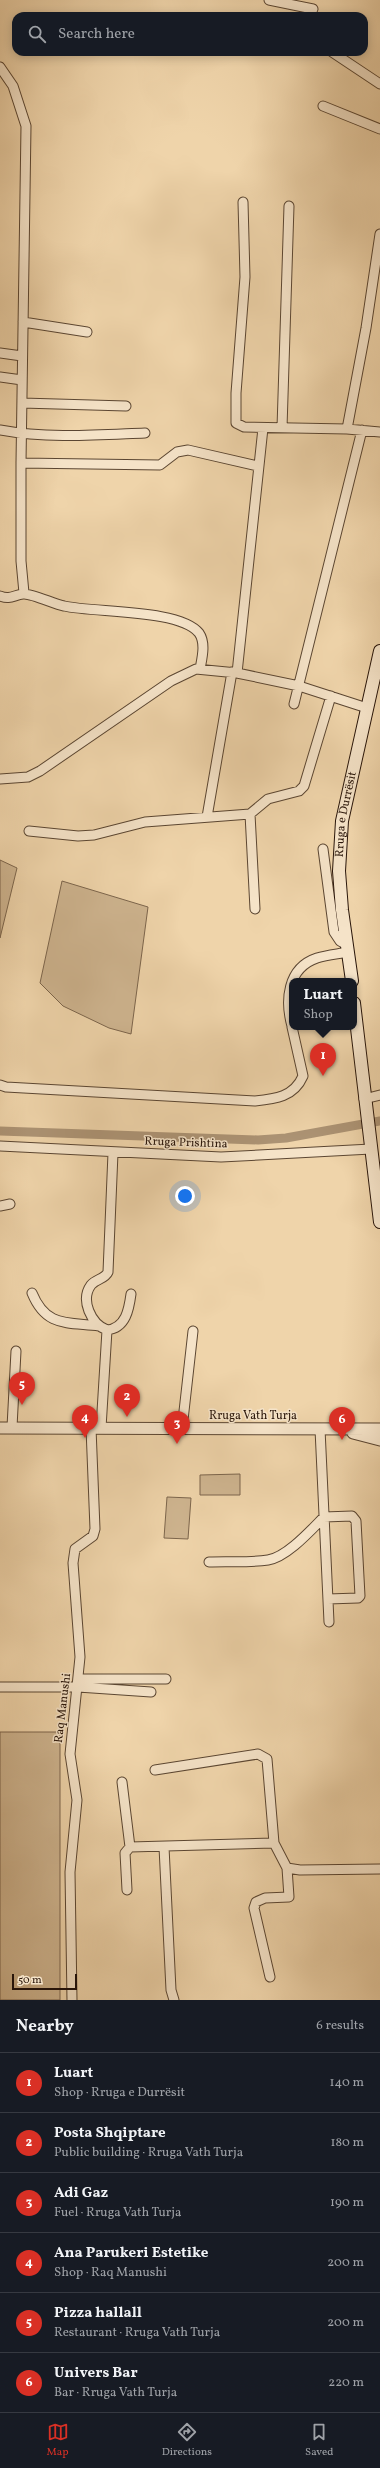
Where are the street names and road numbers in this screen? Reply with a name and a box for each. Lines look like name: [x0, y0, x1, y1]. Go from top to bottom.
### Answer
street label: Rruga e Durrësit: [332, 770, 361, 858]
street label: Rruga Prishtina: [144, 1134, 228, 1152]
street label: Rruga Vath Turja: [209, 1408, 297, 1424]
street label: Raq Manushi: [51, 1672, 75, 1744]

